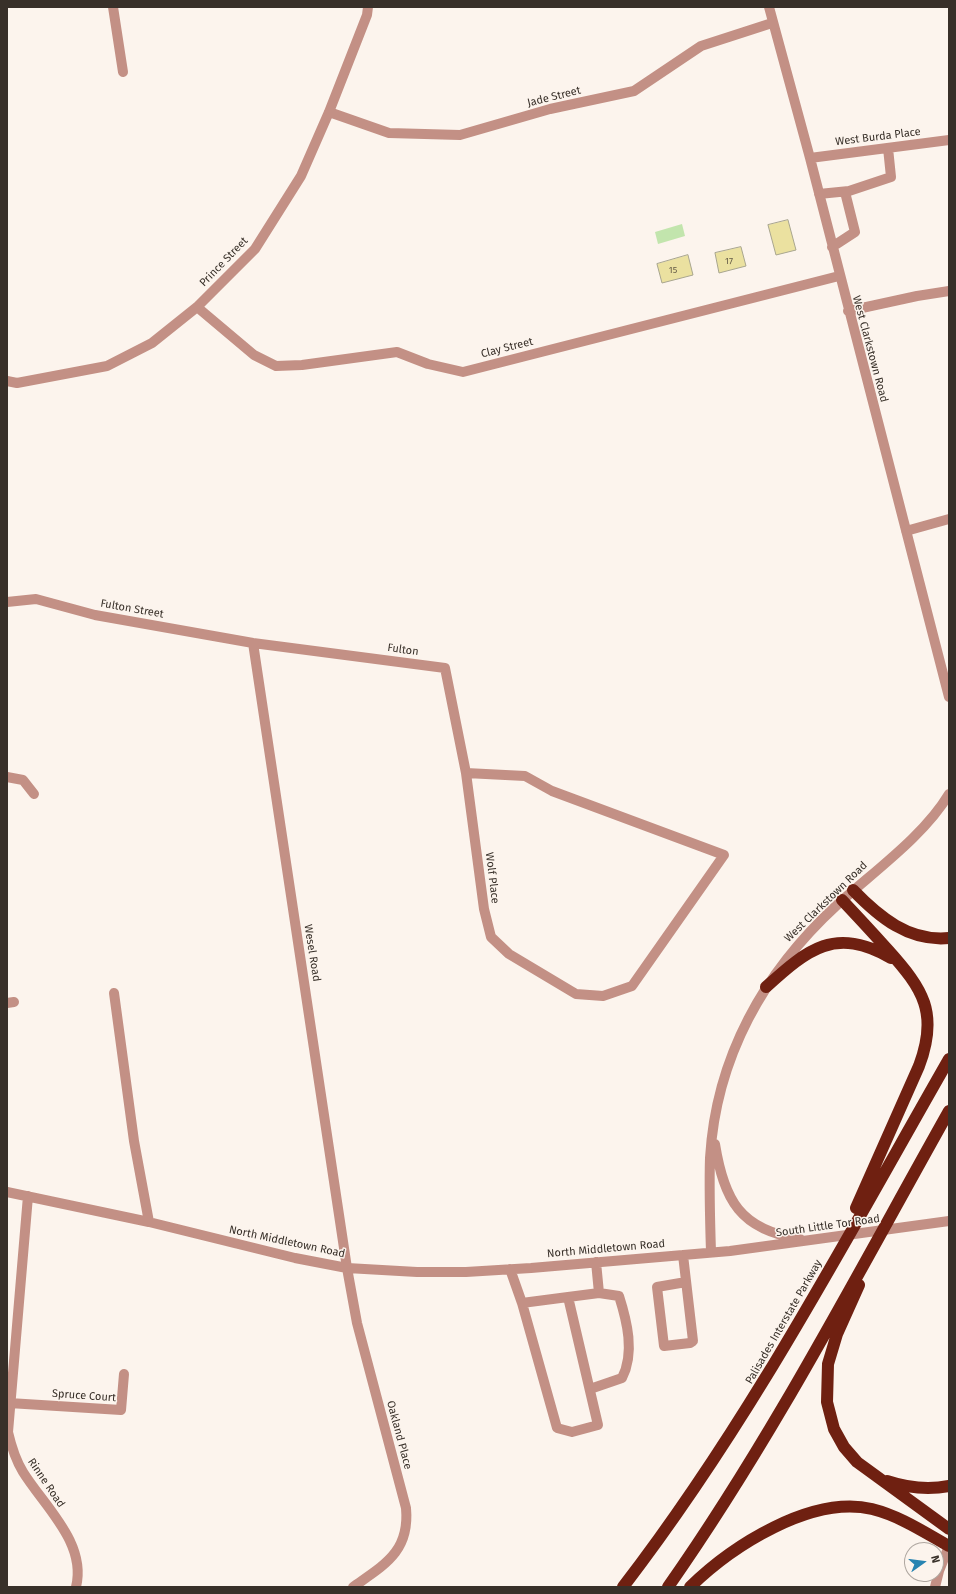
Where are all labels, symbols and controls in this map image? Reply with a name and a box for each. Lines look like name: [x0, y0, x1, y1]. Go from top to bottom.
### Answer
street label: Jade Street: [526, 84, 582, 110]
street label: West Burda Place: [835, 125, 921, 149]
street label: Prince Street: [197, 234, 251, 290]
house number: 17: [725, 256, 733, 266]
house number: 15: [669, 265, 677, 275]
street label: West Clarkstown Road: [849, 294, 891, 404]
street label: Clay Street: [480, 335, 534, 361]
street label: Fulton Street: [99, 597, 165, 621]
street label: Fulton: [387, 641, 419, 659]
street label: Wolf Place: [482, 852, 502, 904]
street label: West Clarkstown Road: [782, 859, 870, 945]
street label: Wesel Road: [301, 924, 323, 982]
street label: South Little Tor Road: [775, 1212, 881, 1240]
street label: North Middletown Road: [228, 1223, 346, 1261]
street label: North Middletown Road: [546, 1237, 666, 1261]
street label: Palisades Interstate Parkway: [743, 1257, 825, 1387]
street label: Spruce Court: [52, 1387, 116, 1405]
street label: Oakland Place: [383, 1399, 415, 1471]
street label: Rinne Road: [25, 1456, 67, 1510]
north arrow: [904, 1542, 944, 1582]
text: N: [928, 1554, 942, 1564]

